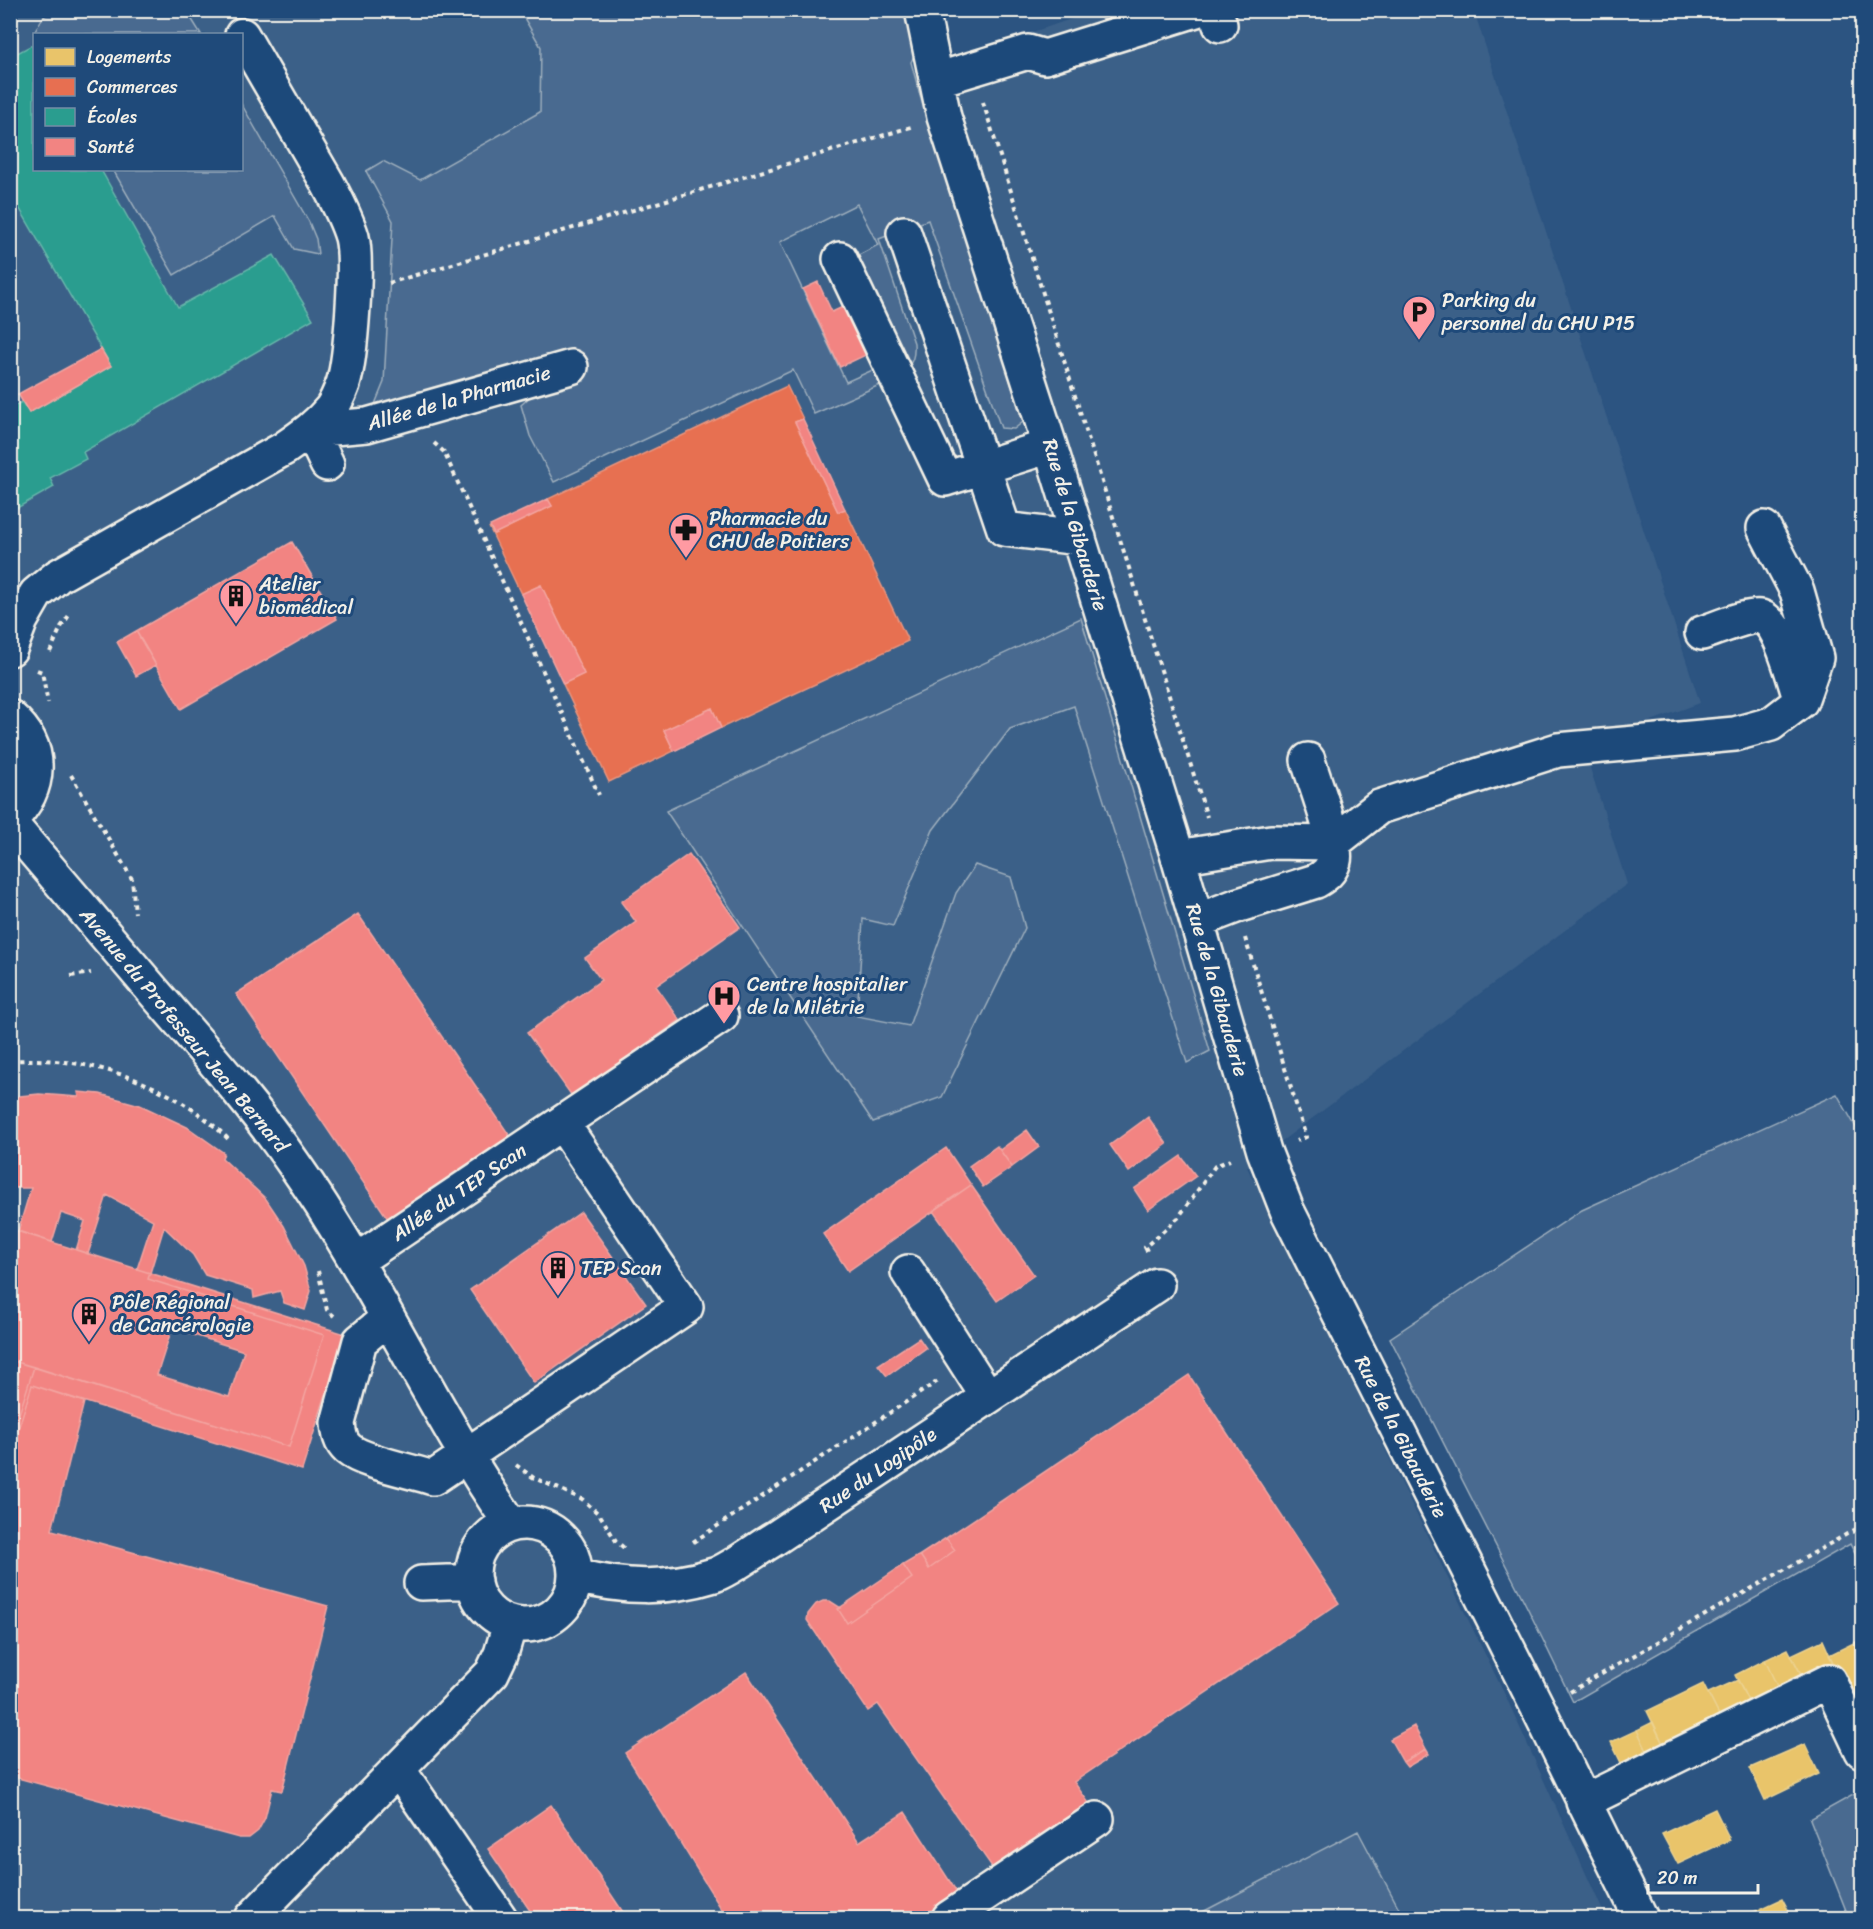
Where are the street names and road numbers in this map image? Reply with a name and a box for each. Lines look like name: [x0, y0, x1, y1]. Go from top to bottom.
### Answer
street label: Allée de la Pharmacie: [362, 355, 555, 441]
street label: Rue de la Gibauderie: [1032, 434, 1118, 616]
street label: Avenue du Professeur Jean Bernard: [70, 898, 299, 1162]
street label: Rue de la Gibauderie: [1176, 899, 1258, 1081]
street label: Allée du TEP Scan: [383, 1133, 534, 1251]
street label: Rue de la Gibauderie: [1345, 1349, 1457, 1525]
street label: Rue du Logipôle: [812, 1417, 944, 1523]

